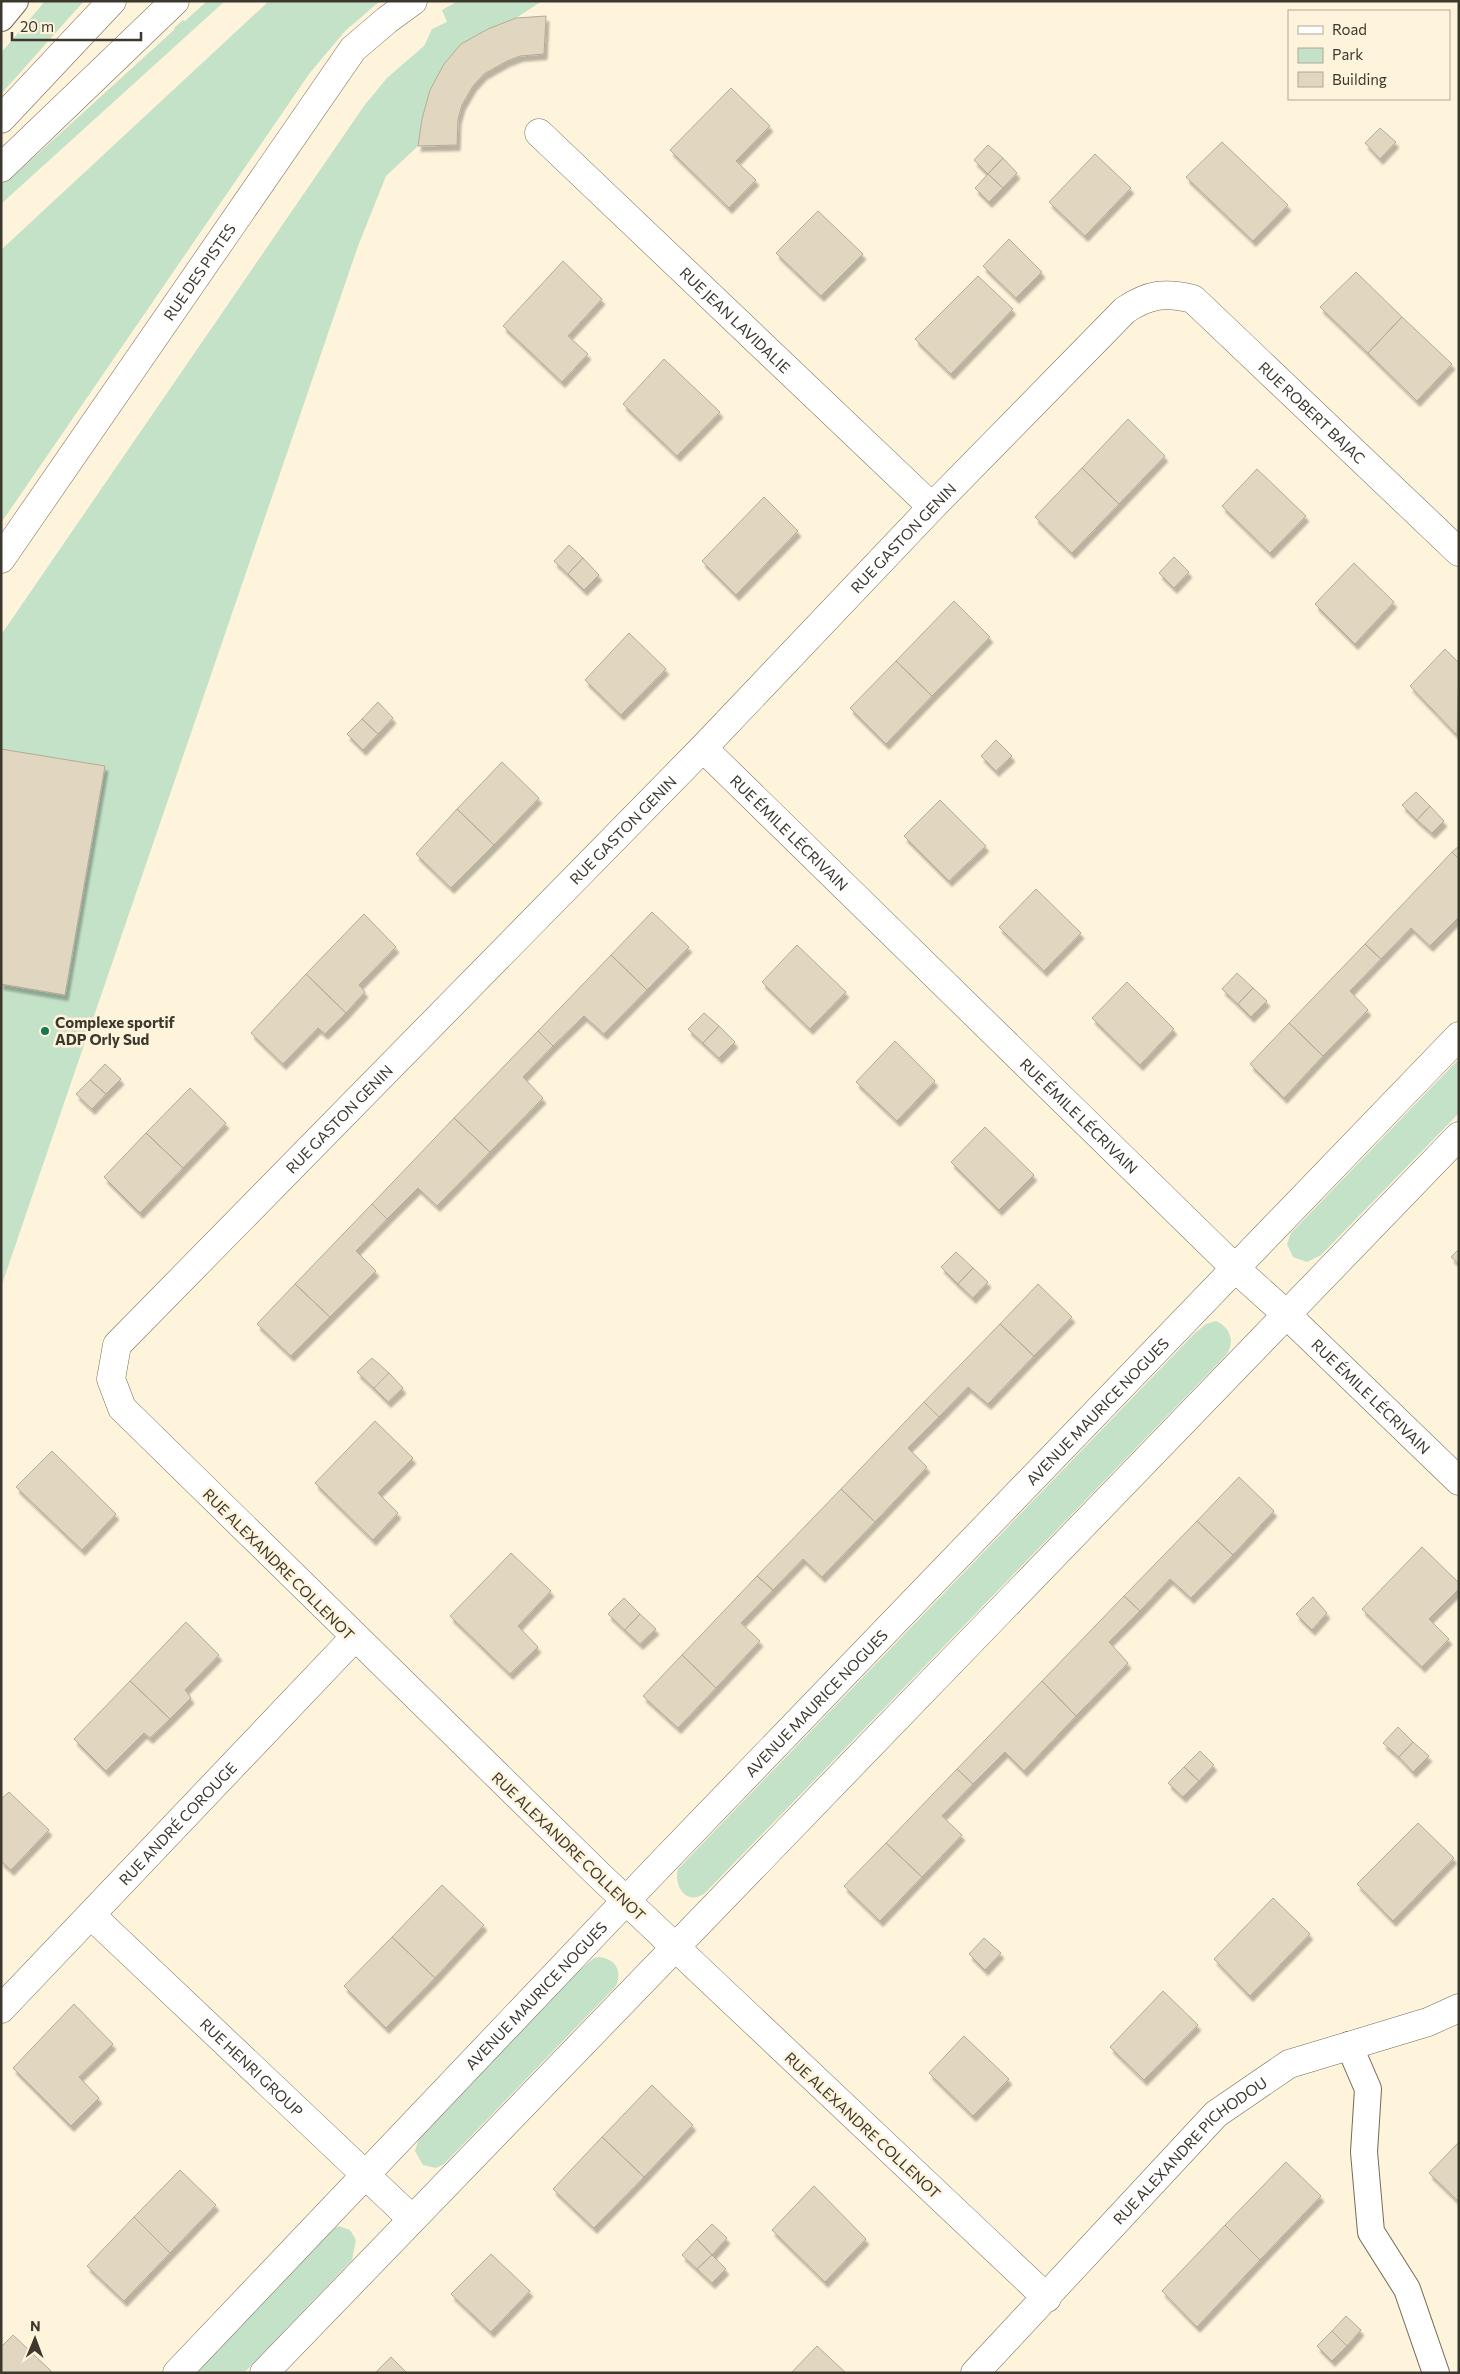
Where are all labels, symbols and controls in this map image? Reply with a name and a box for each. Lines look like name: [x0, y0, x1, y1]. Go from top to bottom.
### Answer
scale bar: [12, 10, 141, 42]
legend: [1288, 10, 1450, 100]
text: 20 m: [20, 17, 54, 35]
text: Road: [1332, 20, 1367, 38]
text: Park: [1332, 45, 1363, 63]
text: Building: [1332, 70, 1387, 88]
street label: RUE DES PISTES: [160, 220, 239, 324]
street label: RUE JEAN LAVIDALIE: [676, 263, 794, 377]
street label: RUE ROBERT BAJAC: [1255, 358, 1369, 467]
street label: RUE GASTON GENIN: [847, 479, 960, 596]
street label: RUE ÉMILE LÉCRIVAIN: [727, 771, 852, 894]
street label: RUE GASTON GENIN: [565, 772, 680, 888]
place label: Complexe sportif ADP Orly Sud: [55, 1013, 176, 1048]
marker: Complexe sportif ADP Orly Sud: [39, 1025, 51, 1037]
street label: RUE ÉMILE LÉCRIVAIN: [1017, 1054, 1142, 1177]
street label: RUE GASTON GENIN: [282, 1061, 396, 1177]
street label: AVENUE MAURICE NOGUES: [1022, 1334, 1172, 1489]
street label: RUE ÉMILE LÉCRIVAIN: [1308, 1335, 1434, 1457]
street label: RUE ALEXANDRE COLLENOT: [200, 1485, 359, 1644]
street label: AVENUE MAURICE NOGUES: [741, 1626, 891, 1780]
street label: RUE ANDRÉ COROUGE: [115, 1758, 240, 1889]
street label: RUE ALEXANDRE COLLENOT: [489, 1768, 650, 1924]
street label: AVENUE MAURICE NOGUES: [461, 1918, 611, 2073]
street label: RUE HENRI GROUP: [197, 2014, 307, 2120]
street label: RUE ALEXANDRE COLLENOT: [781, 2048, 945, 2202]
street label: RUE ALEXANDRE PICHODOU: [1109, 2073, 1270, 2228]
north arrow: [10, 2314, 60, 2364]
text: N: [30, 2317, 41, 2334]

